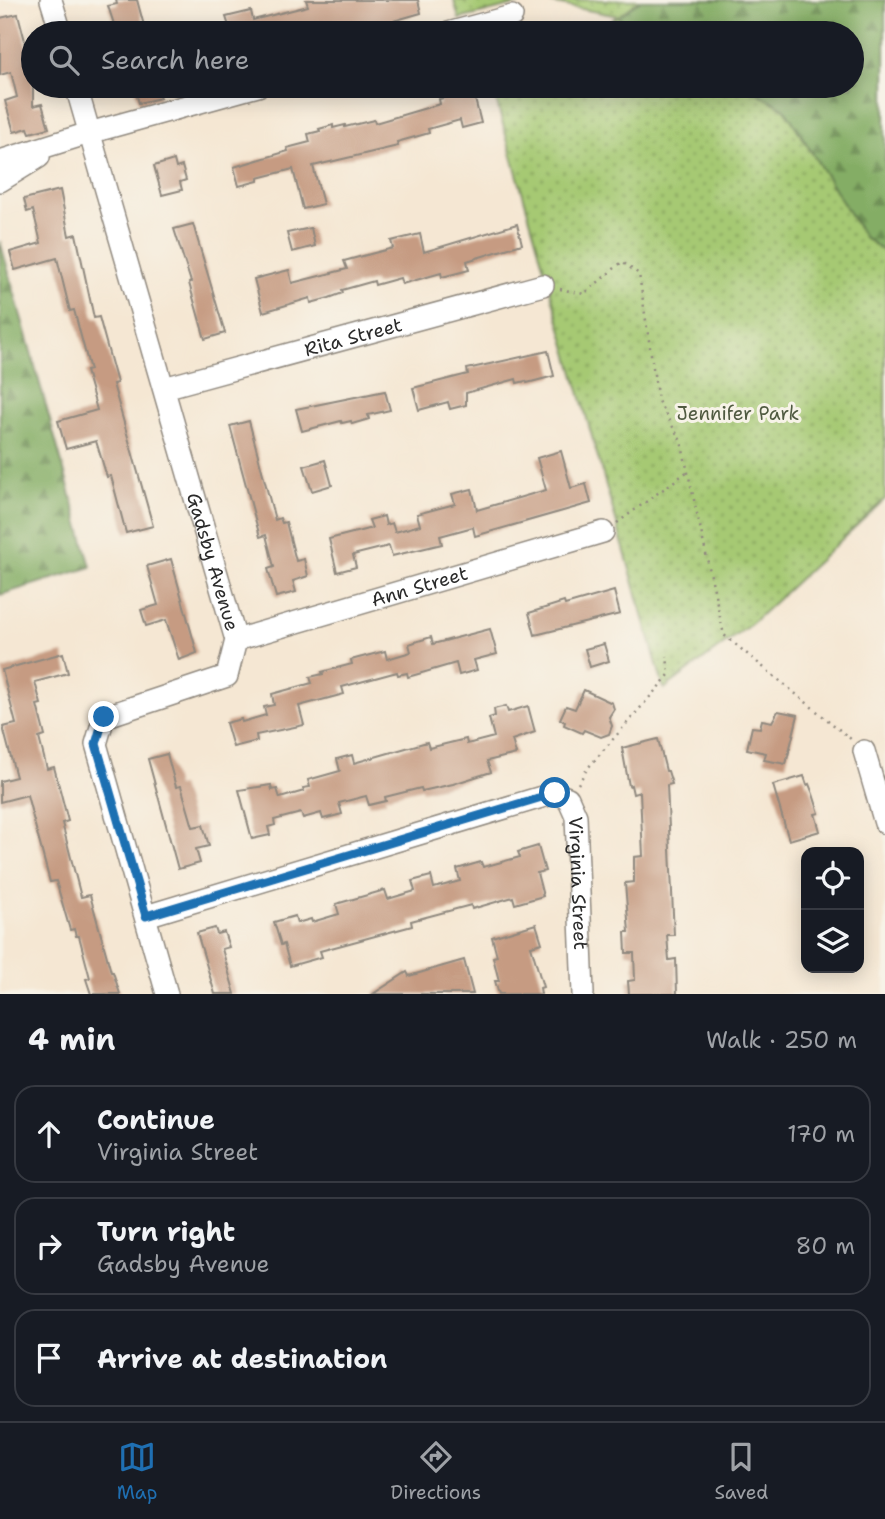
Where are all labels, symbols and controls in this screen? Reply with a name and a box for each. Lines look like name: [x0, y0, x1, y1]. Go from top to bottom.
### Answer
search box: [21, 21, 864, 98]
icon: search: [45, 41, 83, 79]
text: Search here: [101, 42, 250, 77]
street label: Rita Street: [301, 311, 405, 362]
park label: Jennifer Park: [677, 401, 799, 426]
street label: Gadsby Avenue: [182, 490, 245, 634]
street label: Ann Street: [368, 560, 470, 612]
route end: [88, 701, 119, 732]
route start: [539, 777, 570, 808]
street label: Virginia Street: [564, 816, 594, 950]
map controls: [801, 847, 864, 973]
button: locate: [801, 847, 864, 910]
button: layers: [801, 910, 864, 973]
text: 4 min: [28, 1019, 115, 1060]
text: Walk · 250 m: [706, 1025, 857, 1055]
text: Continue: [97, 1102, 215, 1137]
icon: ahead: [30, 1115, 68, 1153]
text: 170 m: [787, 1119, 855, 1149]
text: Virginia Street: [97, 1137, 258, 1167]
text: Turn right: [97, 1214, 235, 1249]
icon: right: [30, 1227, 68, 1265]
text: 80 m: [796, 1231, 855, 1261]
text: Gadsby Avenue: [97, 1249, 270, 1279]
icon: arrive: [30, 1339, 68, 1377]
text: Arrive at destination: [97, 1341, 387, 1376]
tab: Map: [117, 1438, 157, 1505]
tab: Directions: [391, 1438, 481, 1505]
tab: Saved: [714, 1438, 768, 1505]

